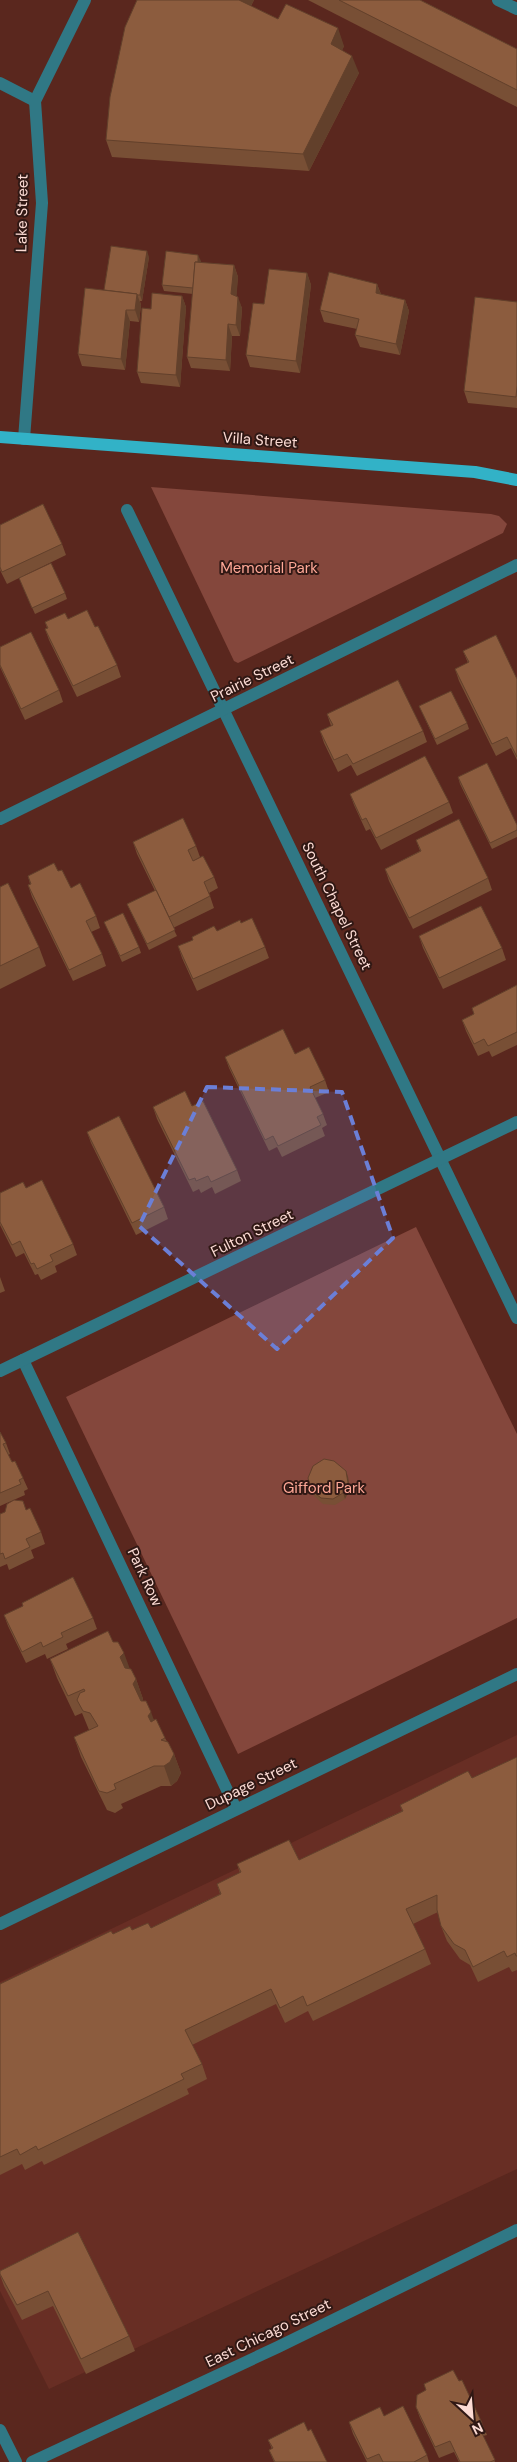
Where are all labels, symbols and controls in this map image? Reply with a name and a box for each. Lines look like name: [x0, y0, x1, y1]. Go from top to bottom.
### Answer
street label: Lake Street: [11, 174, 33, 252]
street label: Villa Street: [222, 427, 298, 453]
park label: Memorial Park: [220, 558, 318, 578]
street label: Prairie Street: [207, 649, 297, 707]
street label: South Chapel Street: [297, 839, 377, 973]
street label: Fulton Street: [207, 1204, 297, 1262]
park label: Gifford Park: [283, 1478, 365, 1498]
street label: Park Row: [123, 1545, 167, 1610]
street label: Dupage Street: [202, 1753, 300, 1815]
street label: East Chicago Street: [202, 2294, 334, 2372]
north arrow: [447, 2392, 497, 2442]
text: N: [469, 2418, 486, 2439]

